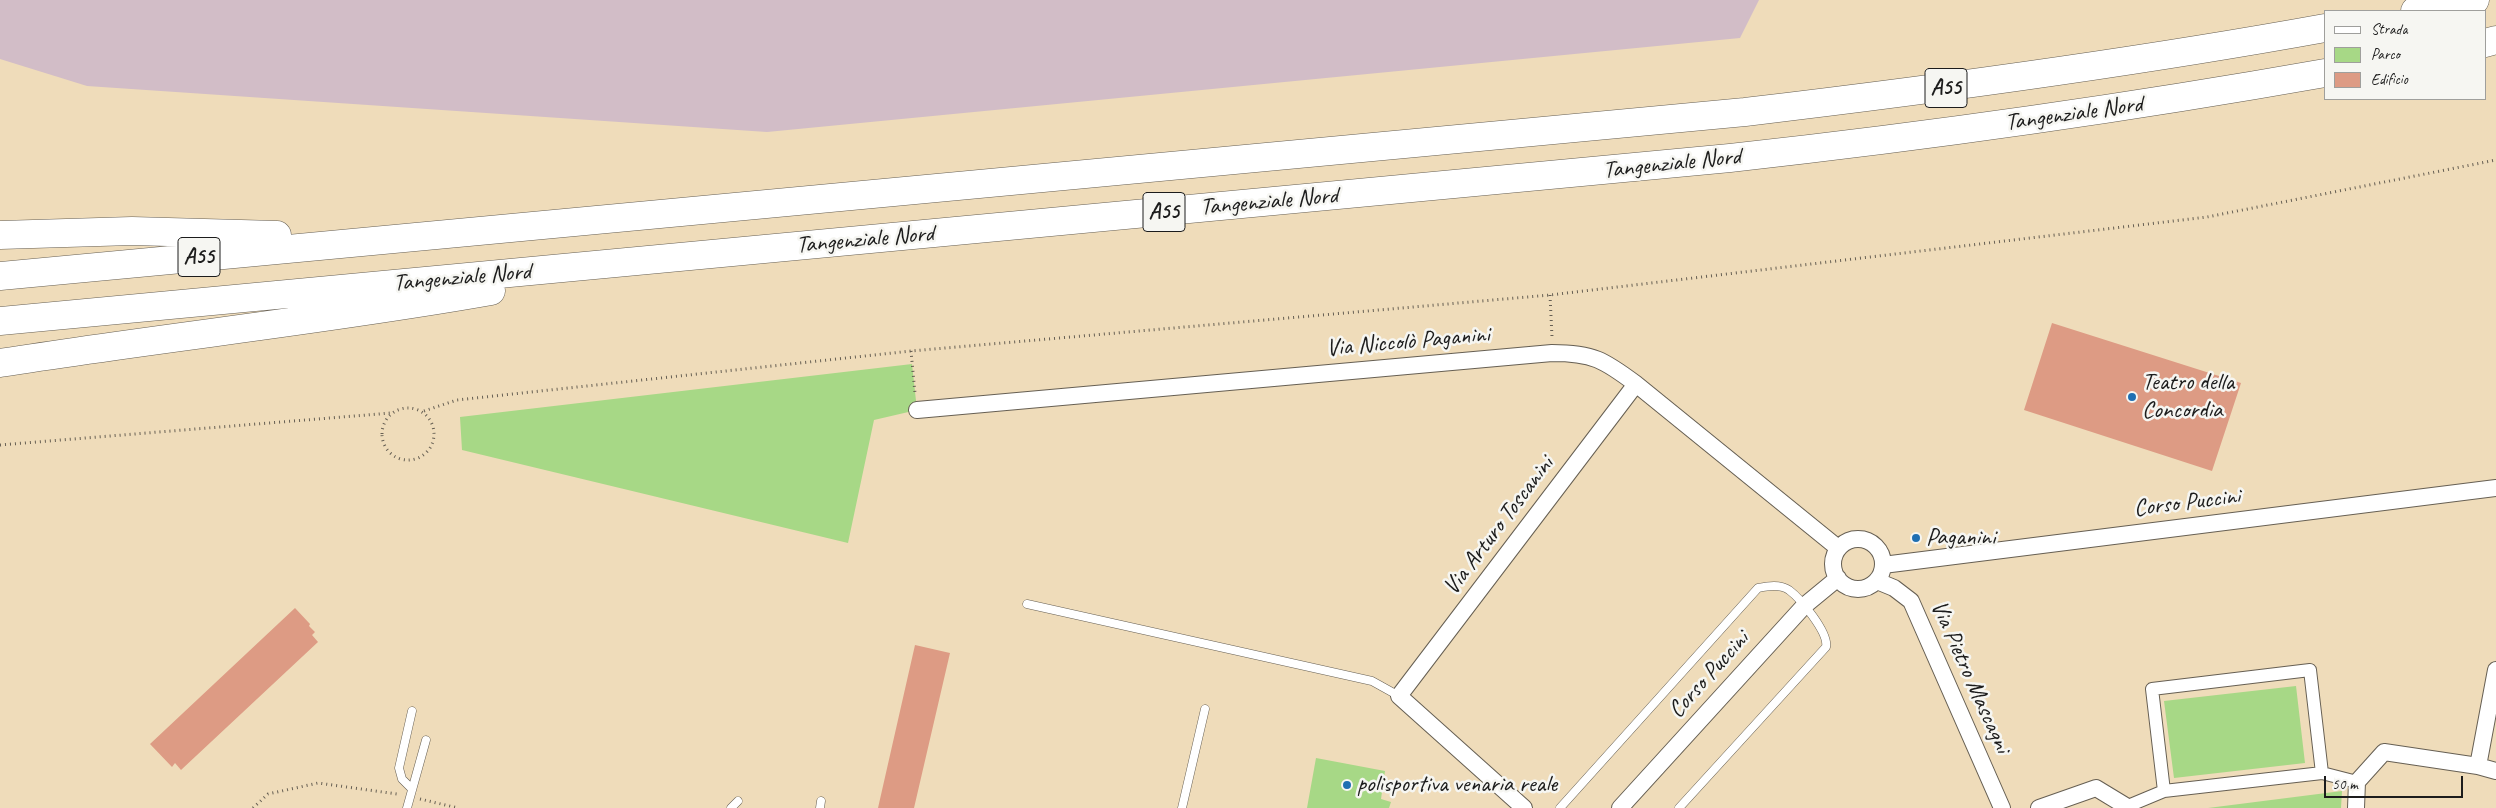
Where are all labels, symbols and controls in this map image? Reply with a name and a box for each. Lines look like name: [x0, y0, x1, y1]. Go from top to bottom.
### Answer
legend: [2324, 10, 2486, 100]
text: Strada: [2371, 20, 2407, 39]
text: Parco: [2371, 45, 2400, 64]
road number: A55: [1925, 68, 1967, 108]
text: Edificio: [2371, 70, 2408, 89]
street label: Tangenziale Nord: [2003, 90, 2145, 138]
street label: Tangenziale Nord: [1602, 142, 1742, 186]
street label: Tangenziale Nord: [1199, 182, 1339, 222]
road number: A55: [1143, 192, 1185, 232]
street label: Tangenziale Nord: [795, 220, 935, 260]
road number: A55: [178, 238, 220, 276]
street label: Tangenziale Nord: [392, 258, 532, 298]
street label: Via Niccolò Paganini: [1325, 321, 1491, 363]
place label: Teatro della Concordia: [2142, 369, 2234, 425]
marker: Teatro della Concordia: [2126, 391, 2138, 403]
street label: Via Arturo Toscanini: [1438, 451, 1560, 601]
street label: Corso Puccini: [2132, 482, 2242, 524]
place label: Paganini: [1926, 524, 1995, 552]
marker: Paganini: [1910, 532, 1922, 544]
street label: Via Pietro Mascagni: [1923, 596, 2017, 758]
street label: Corso Puccini: [1663, 626, 1755, 724]
scale bar: [2326, 766, 2465, 798]
place label: polisportiva venaria reale: [1357, 771, 1557, 799]
text: 50 m: [2332, 775, 2358, 794]
marker: polisportiva venaria reale: [1341, 779, 1353, 791]

